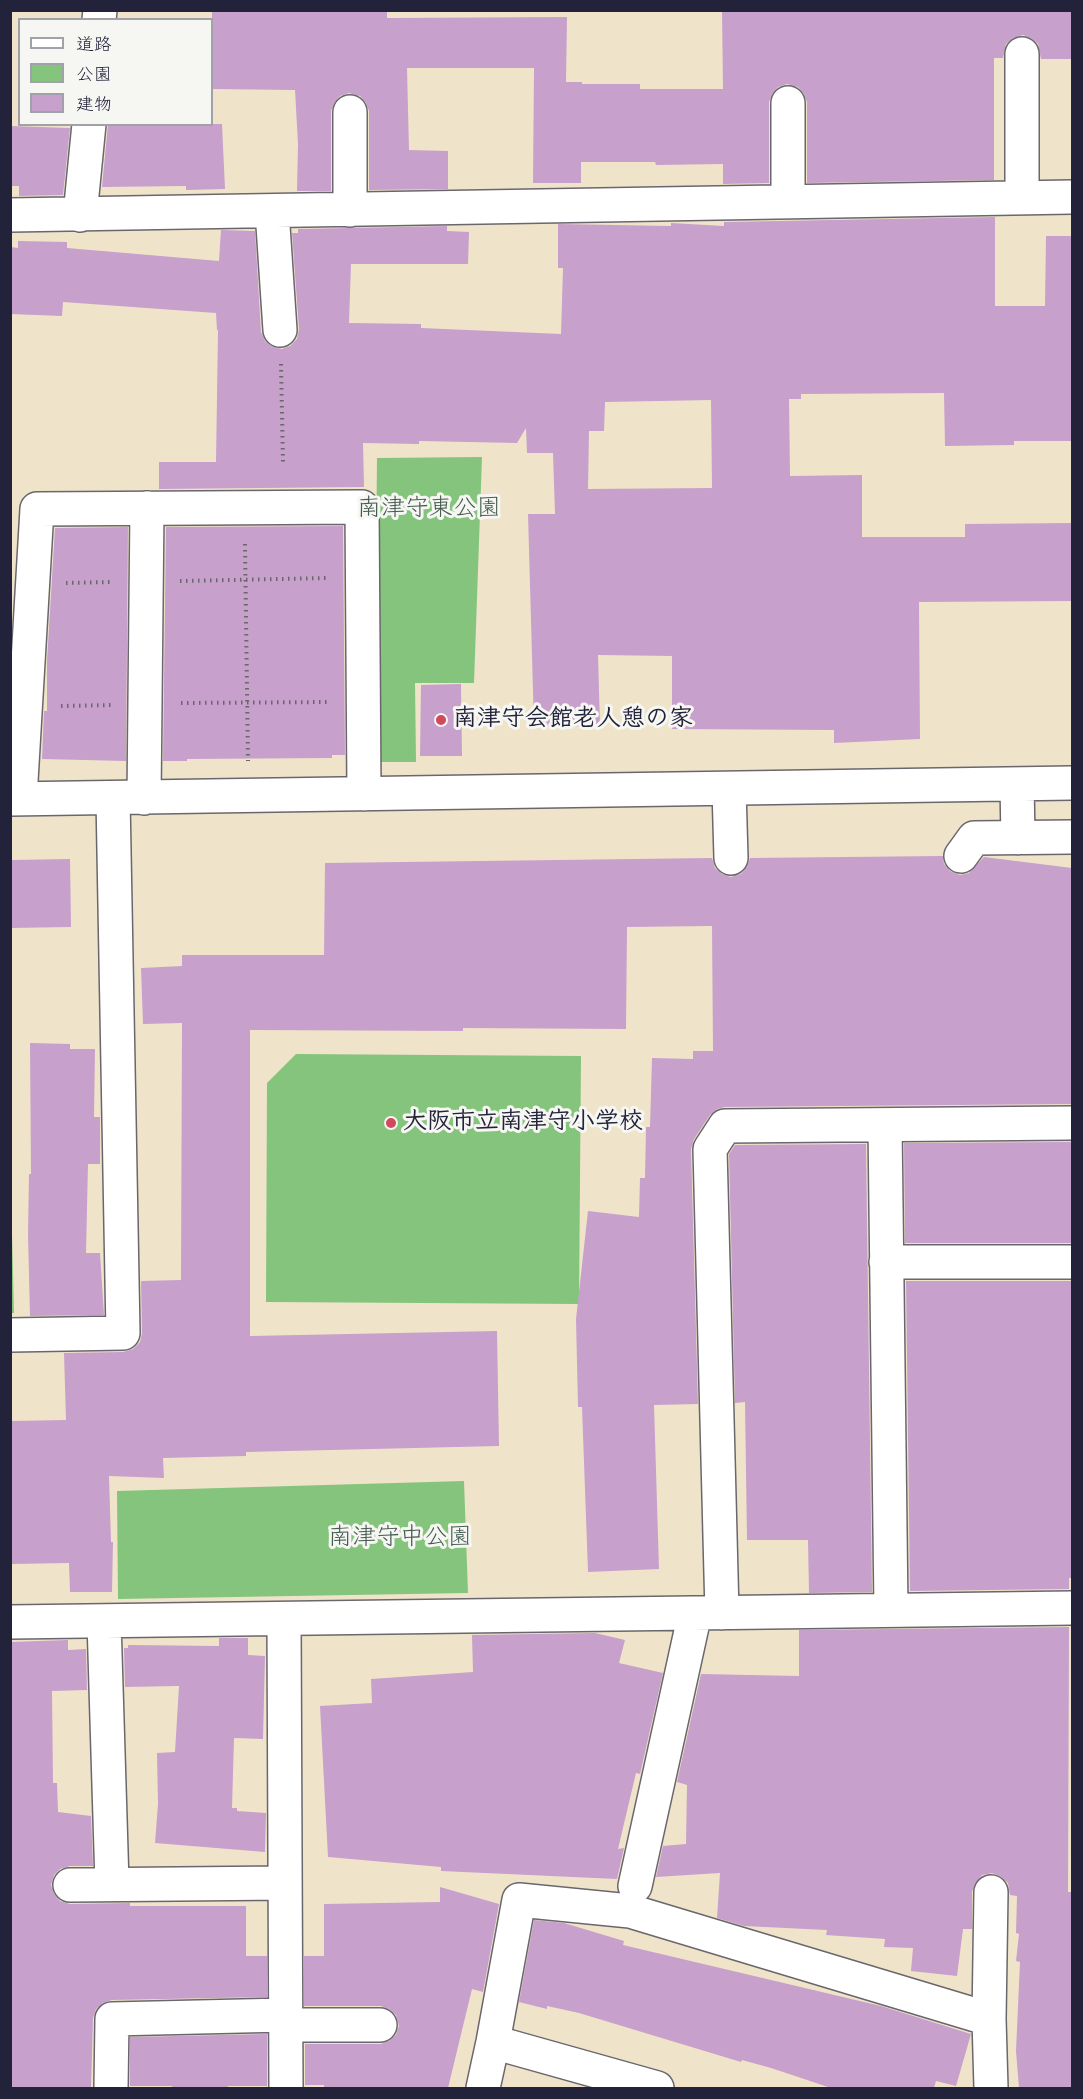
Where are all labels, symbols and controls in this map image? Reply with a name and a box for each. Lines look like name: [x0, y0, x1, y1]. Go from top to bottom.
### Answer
legend: [18, 18, 213, 126]
text: 道路: [76, 33, 112, 57]
text: 公園: [76, 63, 112, 87]
text: 建物: [76, 93, 112, 117]
park label: 南津守東公園: [357, 496, 501, 524]
place label: 南津守会館老人憩の家: [453, 706, 693, 734]
marker: 南津守会館老人憩の家: [434, 713, 448, 727]
place label: 大阪市立南津守小学校: [403, 1109, 643, 1137]
marker: 大阪市立南津守小学校: [384, 1116, 398, 1130]
park label: 南津守中公園: [328, 1525, 472, 1553]

